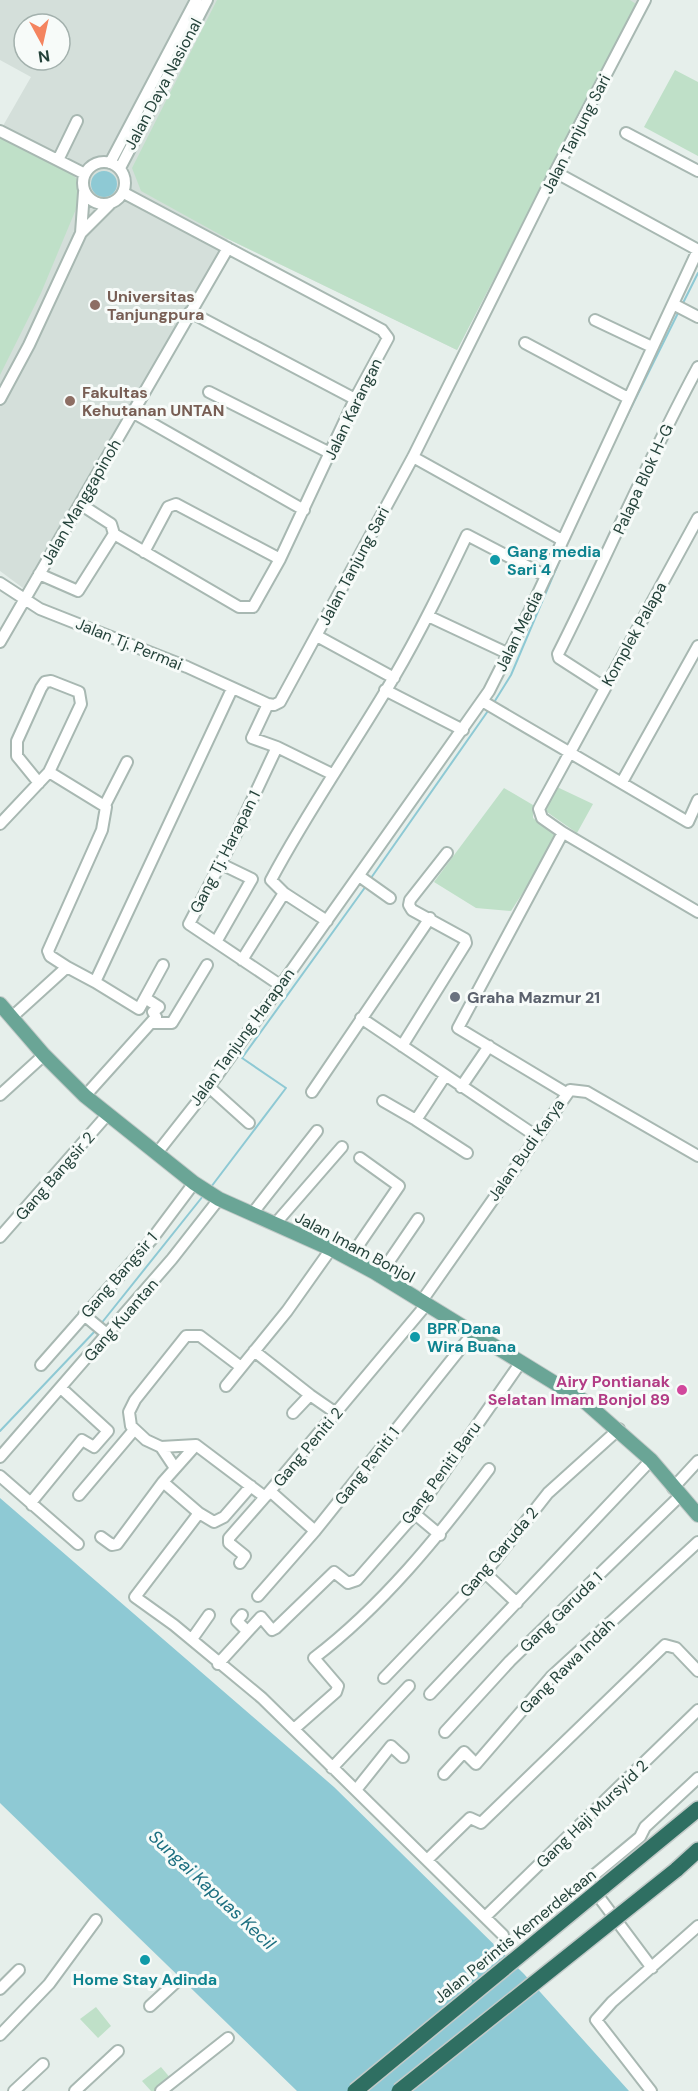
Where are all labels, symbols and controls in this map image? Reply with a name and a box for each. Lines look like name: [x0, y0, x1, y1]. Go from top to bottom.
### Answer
north arrow: [12, 12, 72, 72]
street label: Jalan Daya Nasional: [119, 15, 207, 153]
text: N: [37, 45, 51, 68]
street label: Jalan Tanjung Sari: [537, 71, 615, 197]
place label: Universitas Tanjungpura: [107, 286, 204, 325]
marker: Universitas Tanjungpura: [88, 298, 102, 312]
street label: Jalan Karangan: [319, 355, 387, 463]
place label: Fakultas Kehutanan UNTAN: [82, 382, 224, 421]
marker: Fakultas Kehutanan UNTAN: [63, 394, 77, 408]
street label: Palapa Blok H-G: [608, 420, 678, 538]
street label: Jalan Manggapinoh: [36, 435, 126, 569]
street label: Jalan Tanjung Sari: [314, 503, 394, 629]
place label: Gang media Sari 4: [507, 541, 601, 580]
marker: Gang media Sari 4: [488, 553, 502, 567]
street label: Komplek Palapa: [597, 578, 671, 690]
street label: Jalan Media: [490, 587, 548, 675]
street label: Jalan Tj. Permai: [73, 613, 185, 675]
street label: Gang Tj. Harapan 1: [185, 787, 265, 917]
street label: Jalan Tanjung Harapan: [185, 964, 299, 1110]
place label: Graha Mazmur 21: [467, 987, 600, 1008]
marker: Graha Mazmur 21: [448, 990, 462, 1004]
street label: Jalan Budi Karya: [483, 1095, 569, 1205]
street label: Gang Bangsir 2: [11, 1127, 99, 1225]
street label: Jalan Imam Bonjol: [291, 1207, 419, 1287]
street label: Gang Bangsir 1: [76, 1228, 162, 1322]
street label: Gang Kuantan: [79, 1274, 163, 1366]
place label: BPR Dana Wira Buana: [427, 1318, 516, 1357]
marker: BPR Dana Wira Buana: [408, 1330, 422, 1344]
place label: Airy Pontianak Selatan Imam Bonjol 89: [488, 1371, 671, 1410]
marker: Airy Pontianak Selatan Imam Bonjol 89: [675, 1383, 689, 1397]
street label: Gang Peniti 2: [269, 1403, 347, 1491]
street label: Gang Peniti Baru: [397, 1418, 485, 1528]
street label: Gang Peniti 1: [330, 1423, 404, 1509]
street label: Gang Garuda 2: [455, 1503, 543, 1601]
street label: Gang Garuda 1: [515, 1567, 607, 1657]
street label: Gang Rawa Indah: [515, 1614, 619, 1718]
street label: Gang Haji Mursyid 2: [532, 1755, 652, 1873]
water label: Sungai Kapuas Kecil: [143, 1825, 281, 1956]
street label: Jalan Perintis Kemerdekaan: [430, 1864, 600, 2008]
marker: Home Stay Adinda: [138, 1953, 152, 1967]
place label: Home Stay Adinda: [73, 1969, 217, 1990]

